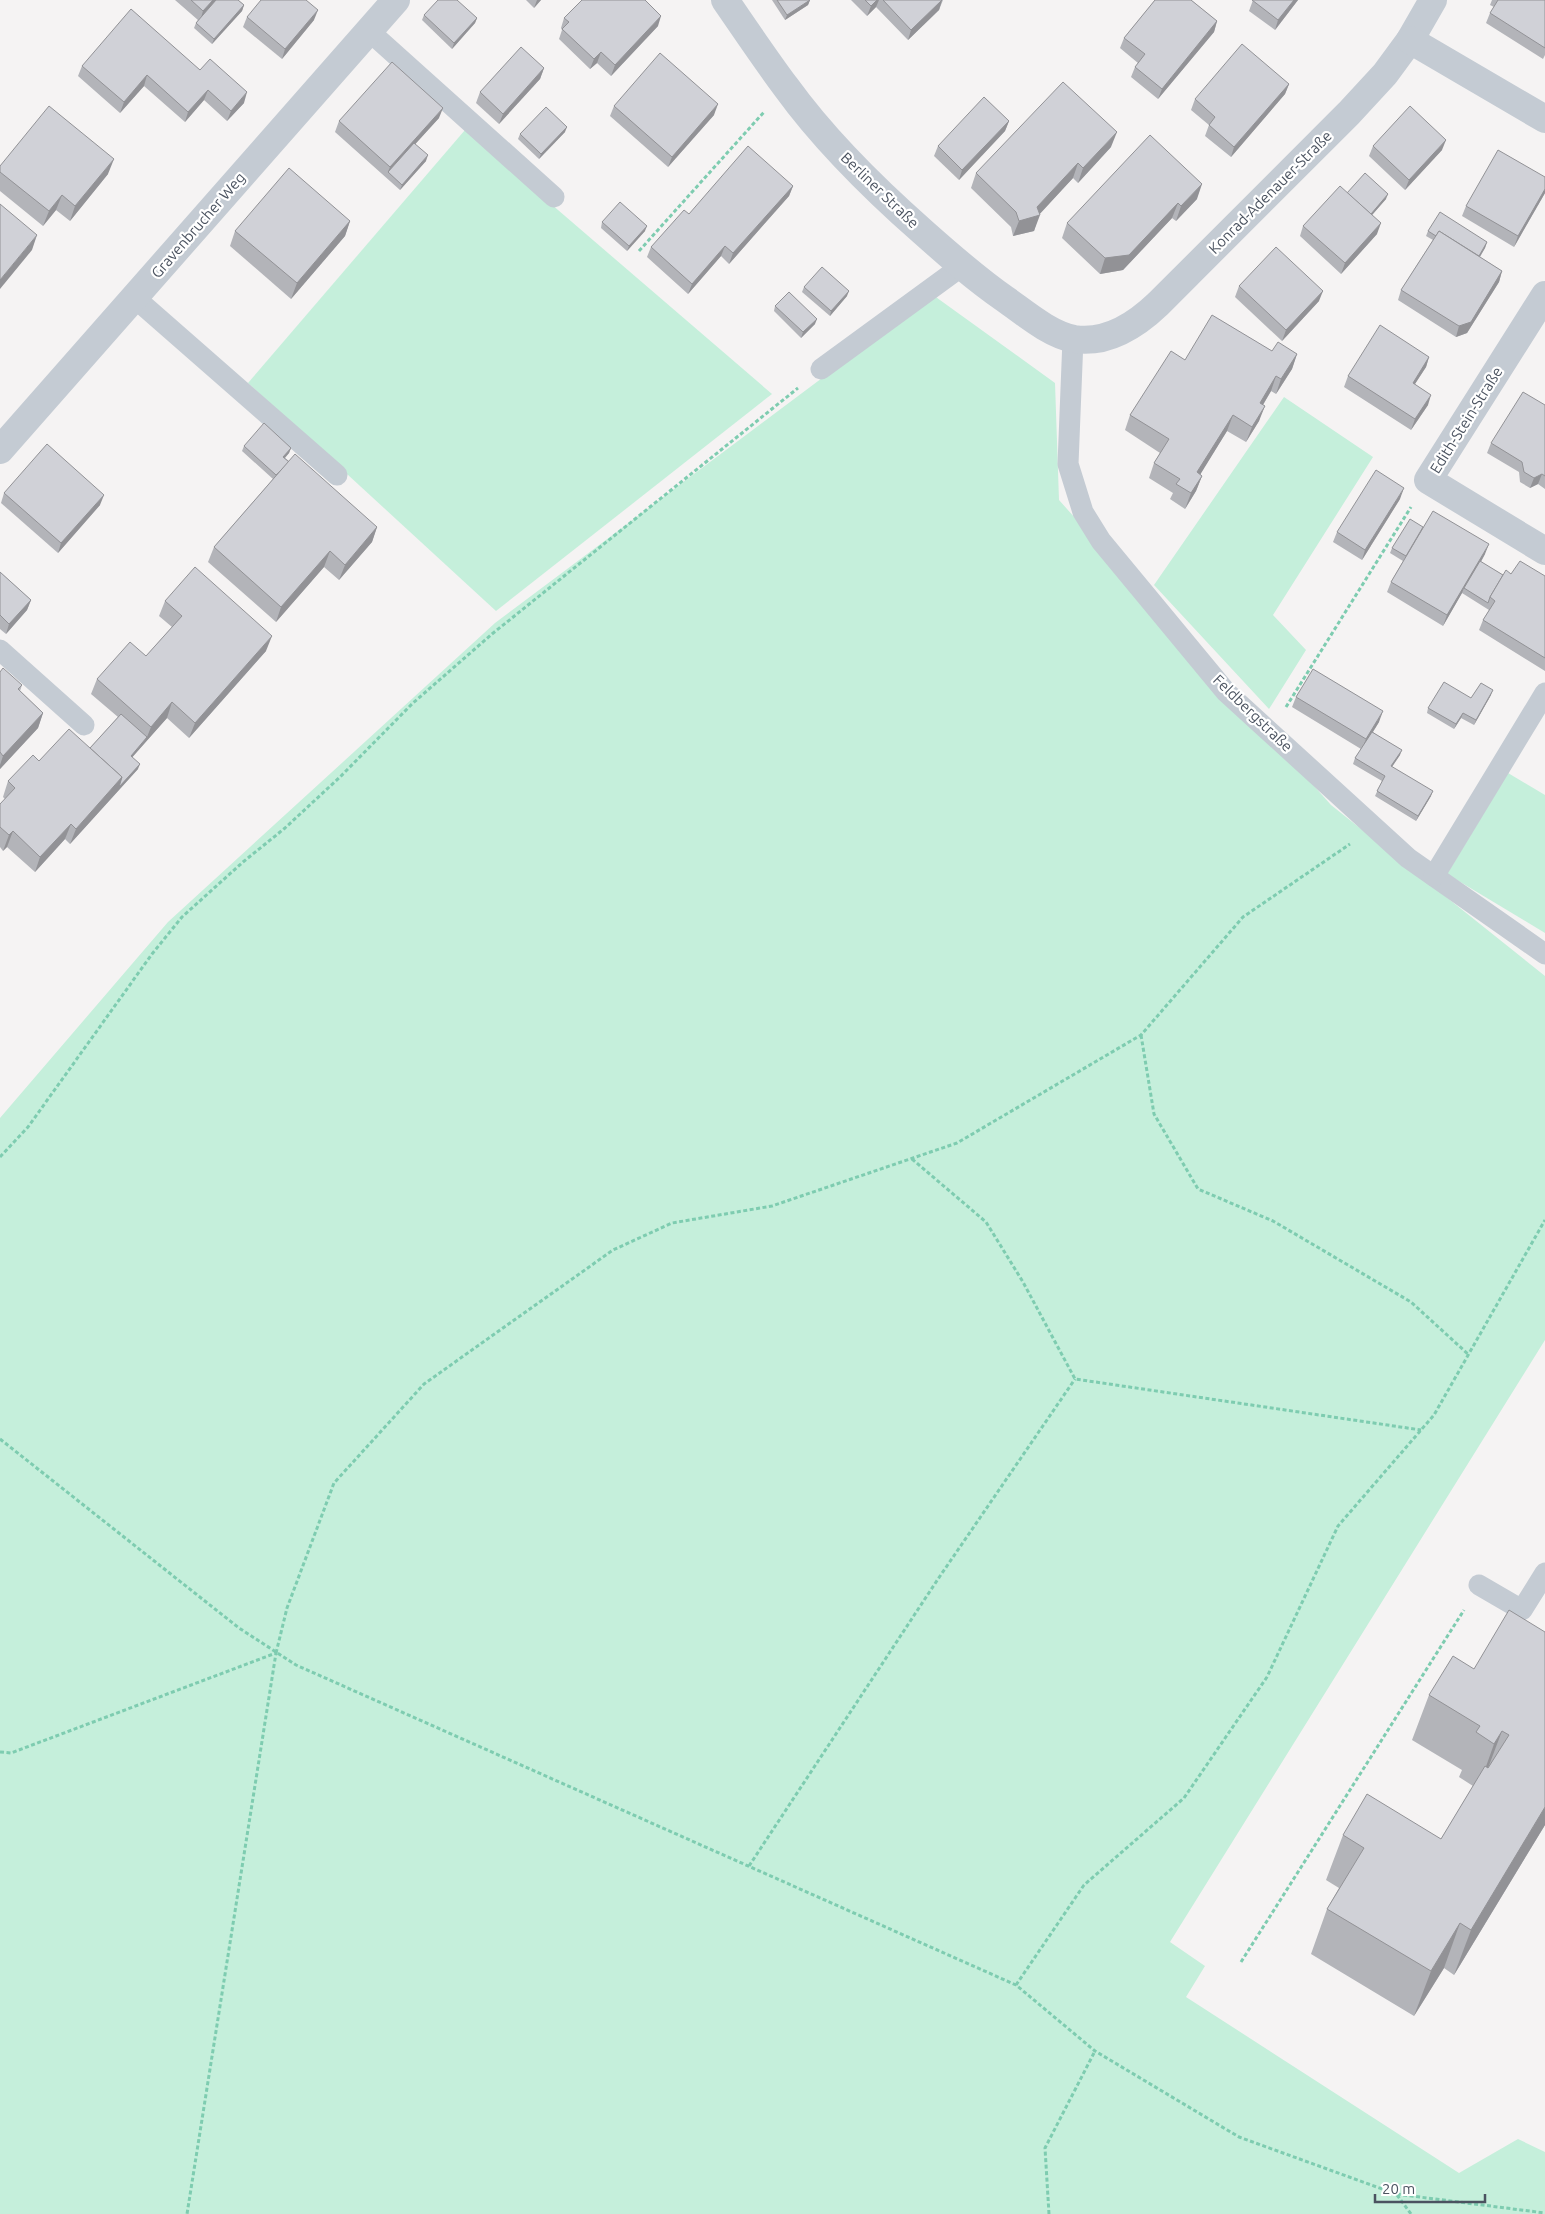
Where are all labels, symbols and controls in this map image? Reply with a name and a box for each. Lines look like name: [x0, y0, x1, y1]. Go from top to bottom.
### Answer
street label: Konrad-Adenauer-Straße: [1205, 127, 1335, 257]
street label: Berliner Straße: [838, 149, 922, 231]
street label: Gravenbrucher Weg: [148, 169, 248, 281]
street label: Edith-Stein-Straße: [1426, 364, 1506, 476]
street label: Feldbergstraße: [1210, 671, 1296, 755]
scale bar: [1375, 2172, 1485, 2204]
text: 20 m: [1382, 2180, 1415, 2197]

